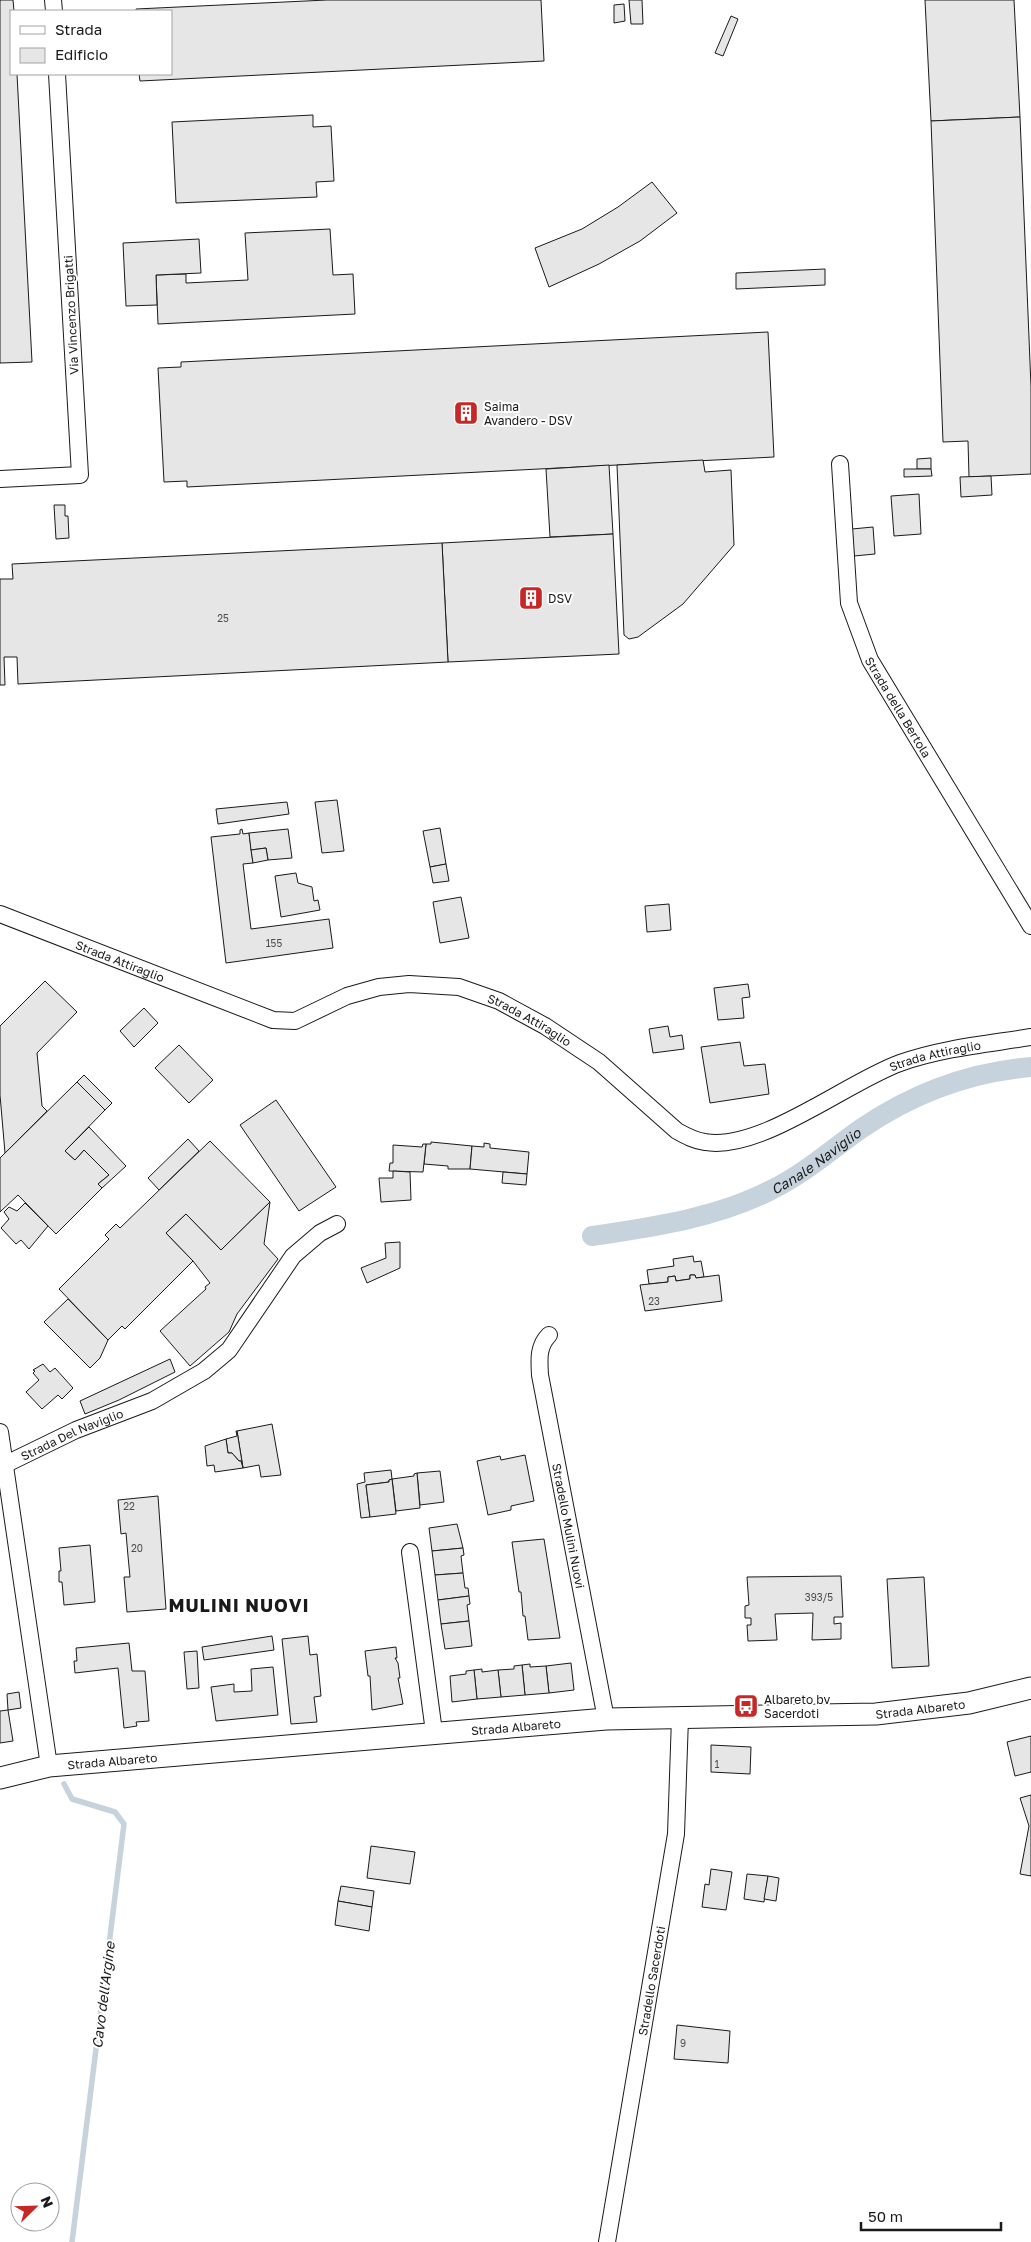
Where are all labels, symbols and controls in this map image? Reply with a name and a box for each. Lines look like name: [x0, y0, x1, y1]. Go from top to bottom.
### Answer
legend: [10, 10, 172, 75]
text: Strada: [55, 20, 102, 38]
text: Edificio: [55, 45, 108, 63]
street label: Via Vincenzo Brigatti: [60, 255, 82, 375]
place label: Saima Avandero - DSV: [484, 399, 572, 428]
building icon: Saima Avandero - DSV: [453, 400, 479, 426]
building icon: DSV: [518, 585, 544, 611]
place label: DSV: [548, 591, 572, 606]
house number: 25: [217, 612, 229, 624]
street label: Strada della Bertola: [862, 654, 935, 760]
street label: Strada Attiraglio: [74, 937, 167, 985]
house number: 155: [266, 937, 282, 949]
street label: Strada Attiraglio: [486, 990, 574, 1049]
street label: Strada Attiraglio: [887, 1037, 982, 1074]
water label: Canale Naviglio: [768, 1123, 865, 1197]
house number: 23: [648, 1295, 660, 1307]
street label: Strada Del Naviglio: [18, 1405, 125, 1463]
street label: Stradello Mulini Nuovi: [550, 1462, 588, 1590]
house number: 22: [123, 1500, 135, 1512]
house number: 20: [131, 1542, 143, 1554]
house number: 393/5: [805, 1591, 833, 1603]
district label: MULINI NUOVI: [168, 1594, 310, 1616]
place label: Albareto bv Sacerdoti: [764, 1692, 830, 1721]
bus stop icon: Albareto bv Sacerdoti: [733, 1693, 759, 1719]
street label: Strada Albareto: [875, 1696, 966, 1722]
street label: Strada Albareto: [470, 1715, 561, 1738]
street label: Strada Albareto: [67, 1749, 158, 1772]
house number: 1: [715, 1758, 720, 1770]
street label: Stradello Sacerdoti: [635, 1925, 668, 2037]
water label: Cavo dell'Argine: [88, 1940, 118, 2049]
house number: 9: [680, 2037, 686, 2049]
north arrow: [10, 2182, 60, 2232]
text: N: [38, 2194, 57, 2210]
scale bar: [861, 2200, 1001, 2232]
text: 50 m: [868, 2207, 903, 2225]

